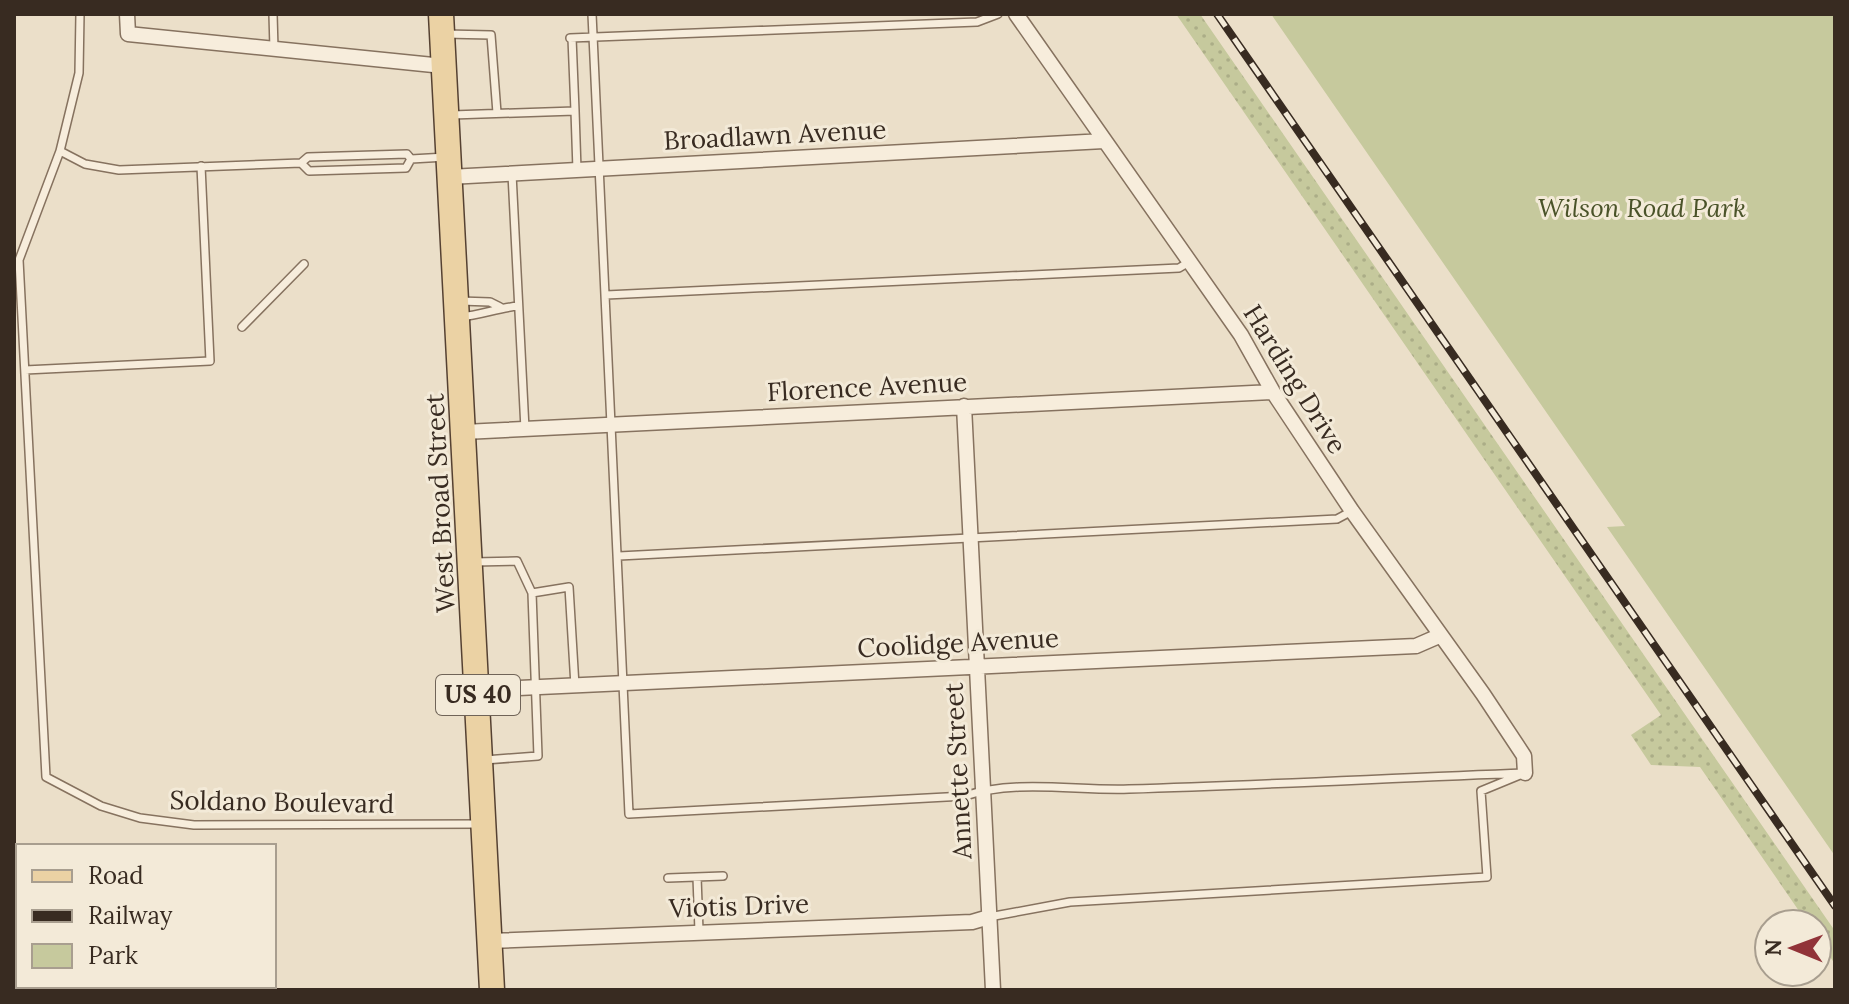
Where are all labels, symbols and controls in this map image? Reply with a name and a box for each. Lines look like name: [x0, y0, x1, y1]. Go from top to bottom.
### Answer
street label: Broadlawn Avenue: [663, 112, 887, 157]
park label: Wilson Road Park: [1538, 191, 1746, 224]
street label: Harding Drive: [1237, 298, 1354, 459]
street label: Florence Avenue: [766, 365, 968, 408]
street label: West Broad Street: [417, 392, 462, 614]
street label: Coolidge Avenue: [856, 621, 1060, 664]
road number: US 40: [436, 675, 520, 715]
street label: Annette Street: [936, 682, 979, 861]
street label: Soldano Boulevard: [169, 783, 395, 820]
legend: [16, 844, 276, 988]
text: Road: [88, 860, 144, 891]
street label: Viotis Drive: [667, 887, 810, 924]
text: Railway: [88, 900, 173, 931]
north arrow: [1753, 908, 1833, 988]
text: N: [1759, 939, 1787, 956]
text: Park: [88, 940, 138, 971]

